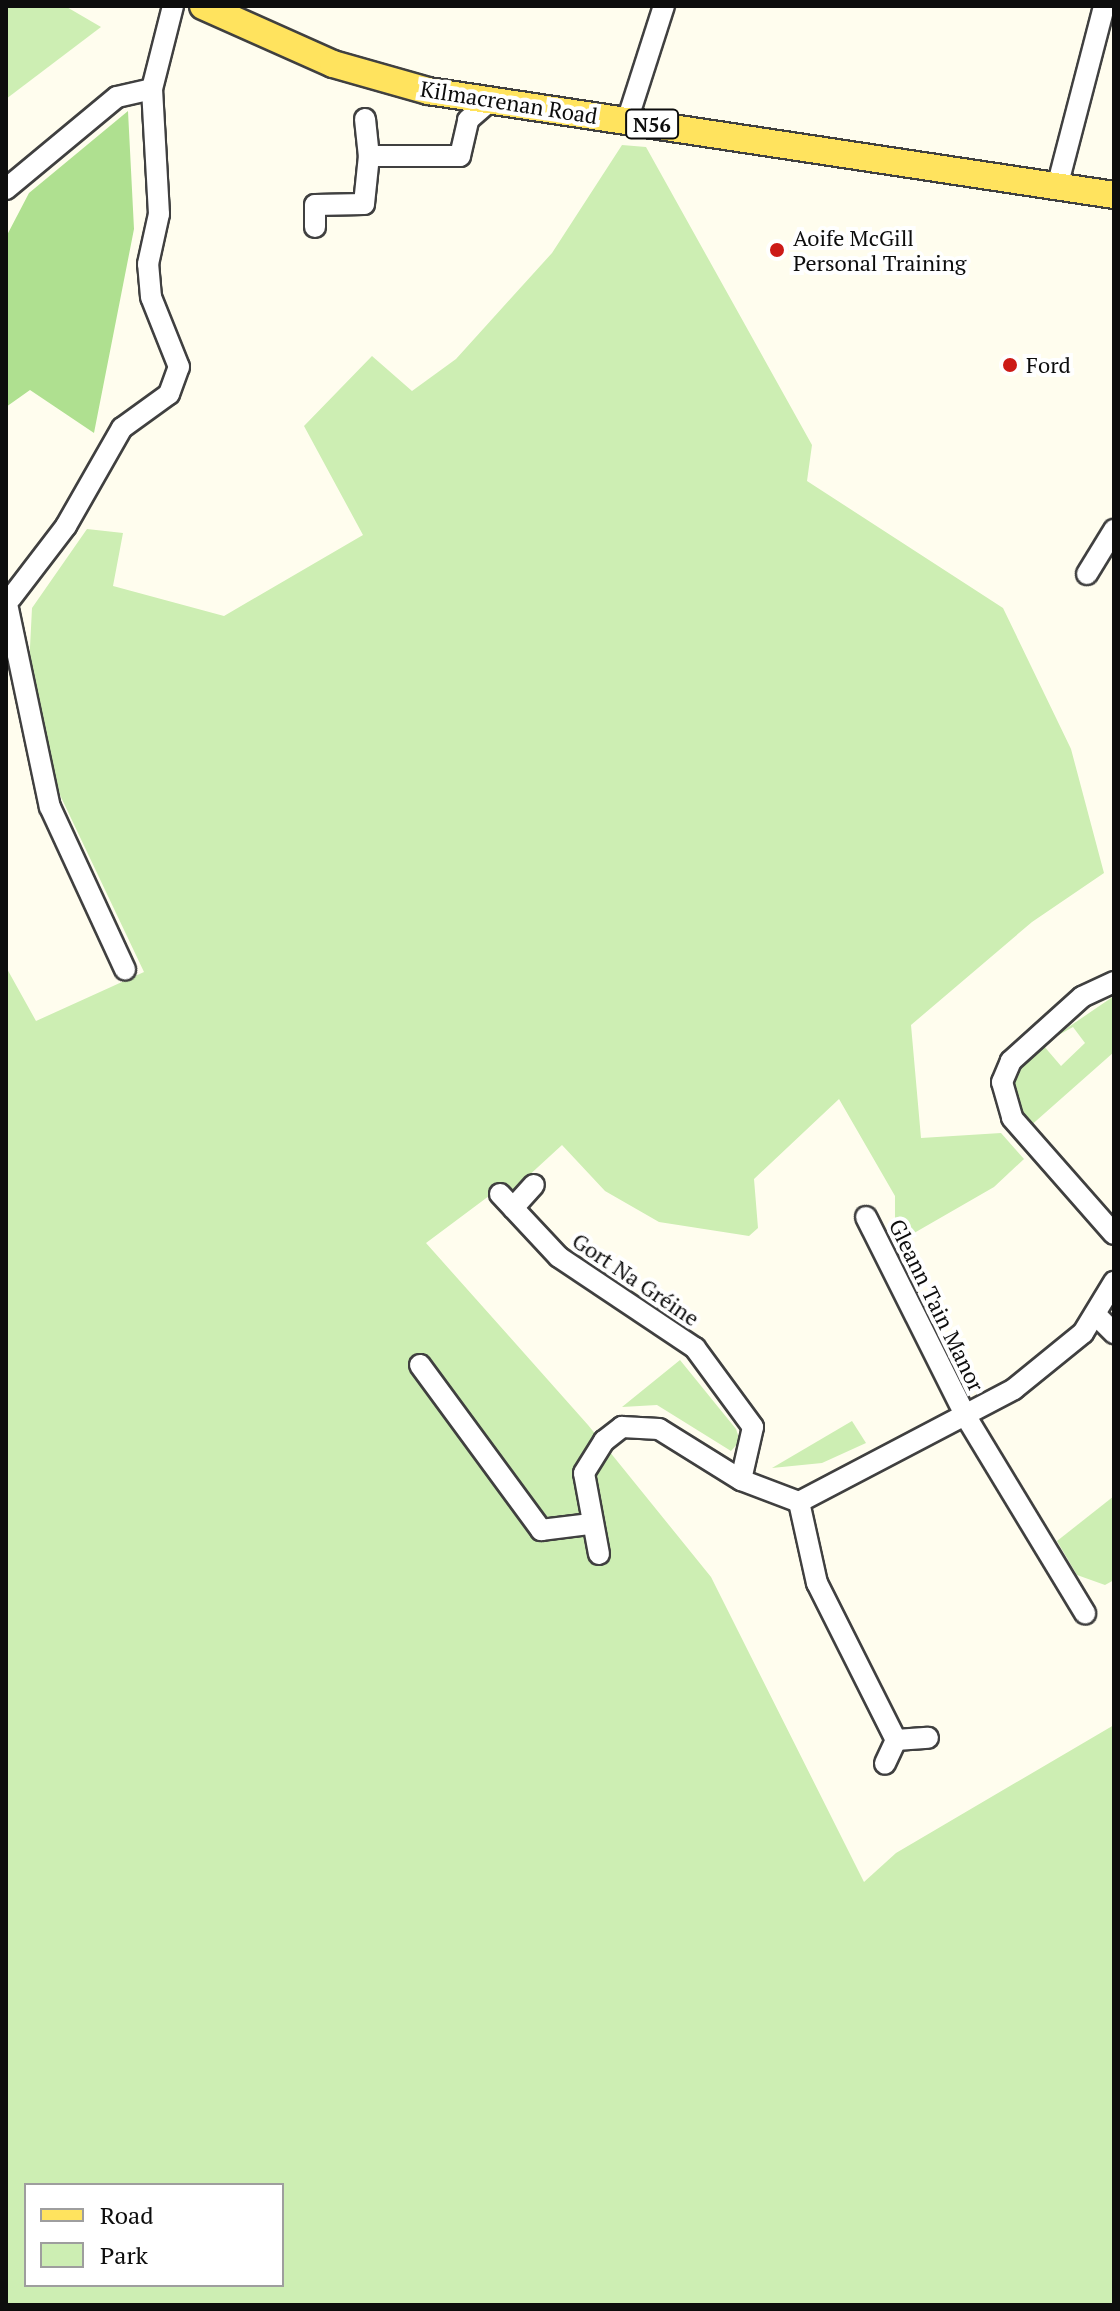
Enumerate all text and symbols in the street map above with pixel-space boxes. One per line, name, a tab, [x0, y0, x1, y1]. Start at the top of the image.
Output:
street label: Kilmacrenan Road	[419, 75, 599, 129]
road number: N56	[624, 108, 680, 140]
place label: Aoife McGill Personal Training	[793, 224, 966, 276]
marker: Aoife McGill Personal Training	[768, 241, 786, 259]
place label: Ford	[1026, 352, 1071, 378]
marker: Ford	[1001, 356, 1019, 374]
street label: Gleann Tain Manor	[884, 1215, 990, 1395]
street label: Gort Na Gréine	[568, 1227, 704, 1331]
legend	[24, 2183, 284, 2287]
text: Road	[100, 2199, 154, 2231]
text: Park	[100, 2239, 148, 2271]

